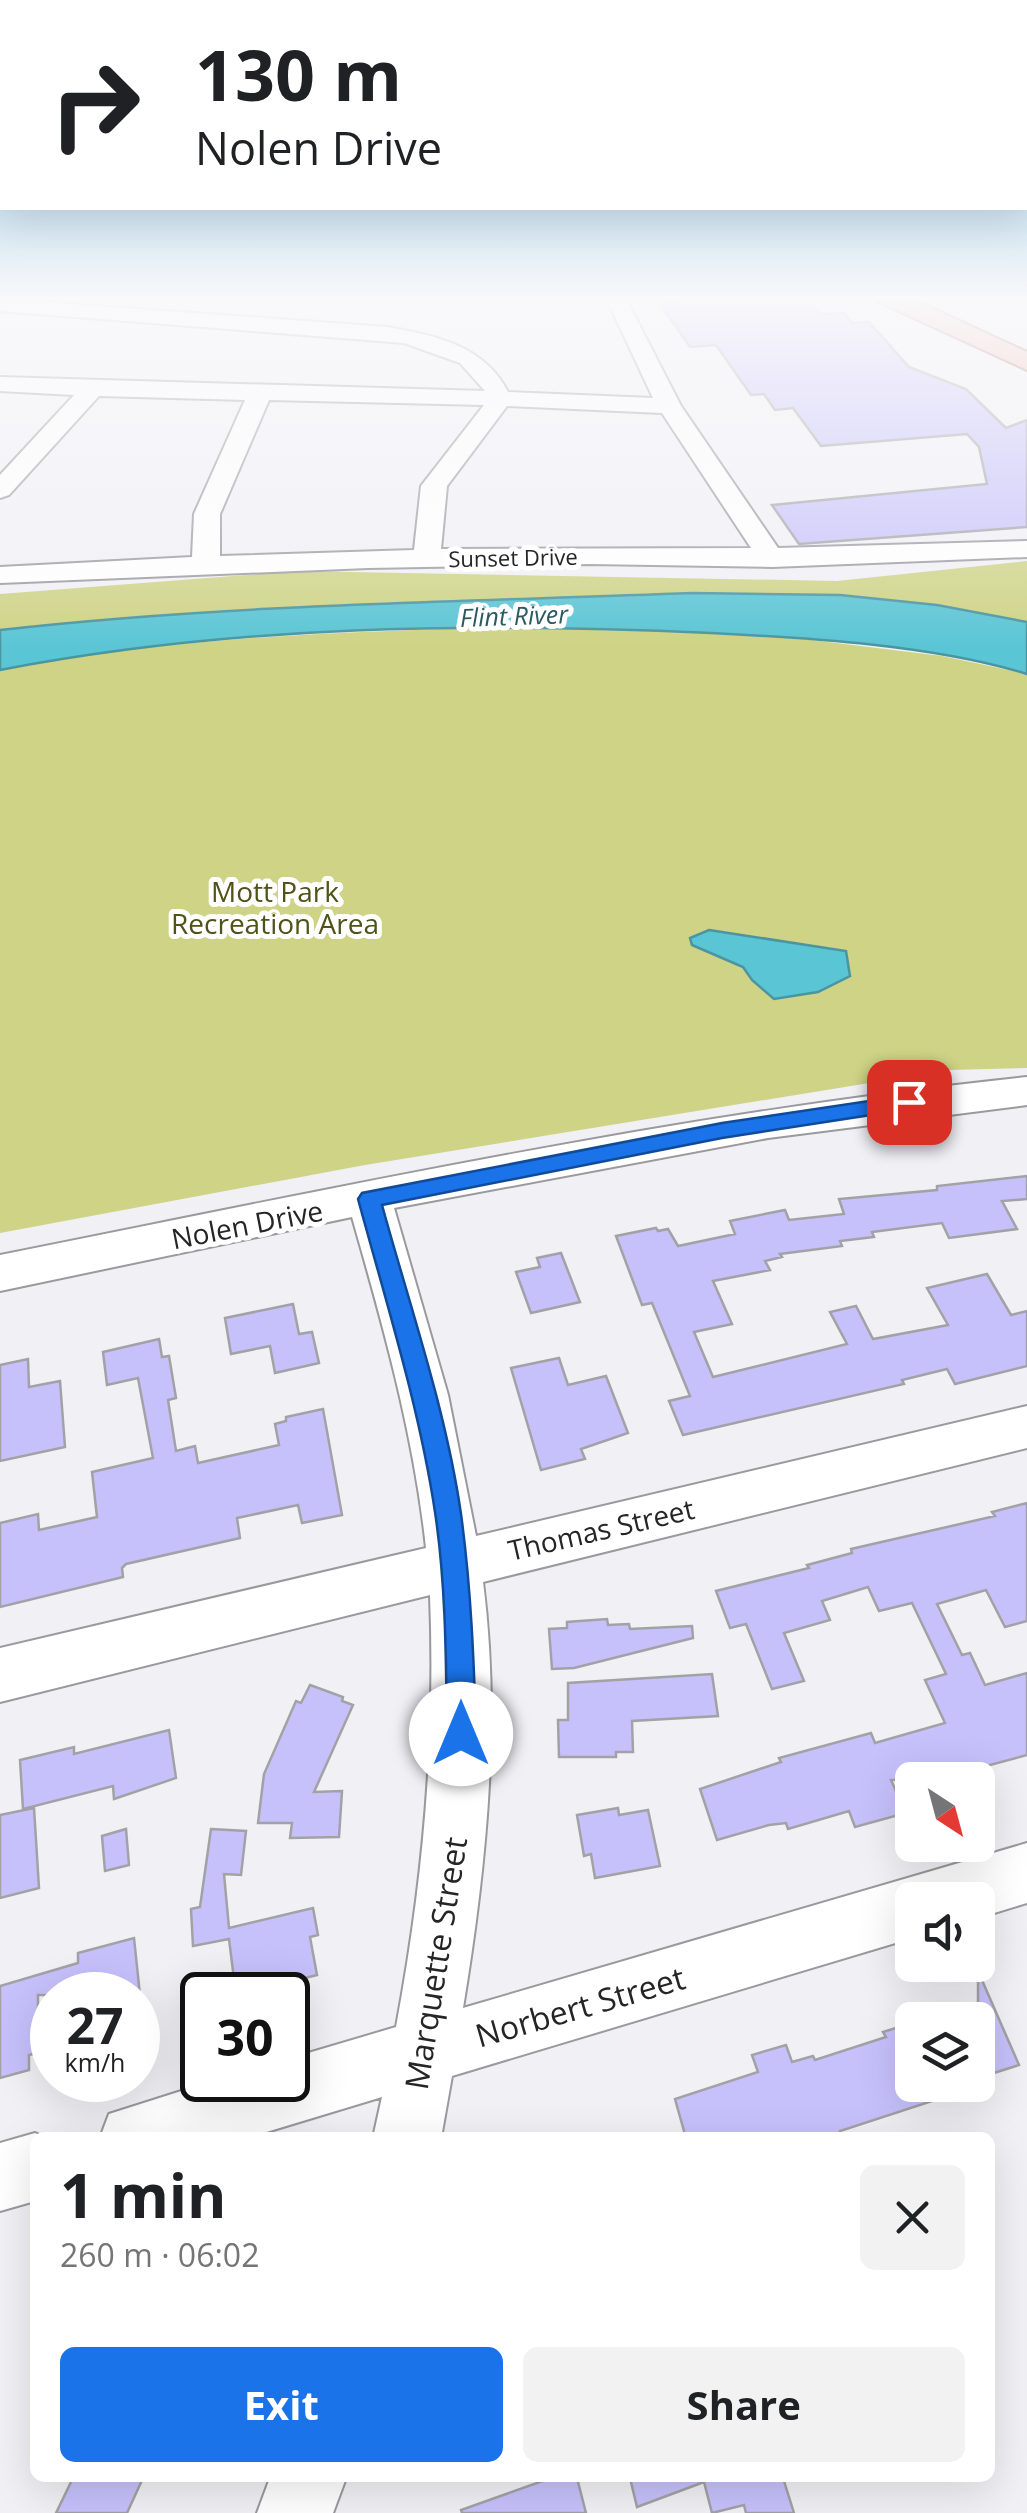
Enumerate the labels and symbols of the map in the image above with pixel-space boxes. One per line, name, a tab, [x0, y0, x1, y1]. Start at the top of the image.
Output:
street label: Sunset Drive	[448, 541, 578, 573]
water label: Flint River	[459, 596, 570, 634]
park label: Mott Park Recreation Area	[171, 872, 379, 942]
pin	[867, 1060, 952, 1145]
street label: Nolen Drive	[168, 1191, 326, 1257]
street label: Thomas Street	[504, 1489, 698, 1569]
position arrow	[409, 1682, 513, 1786]
north arrow	[895, 1762, 995, 1862]
street label: Marquette Street	[394, 1834, 476, 2092]
street label: Norbert Street	[470, 1956, 690, 2056]
speed limit sign: 30	[180, 1972, 310, 2102]

